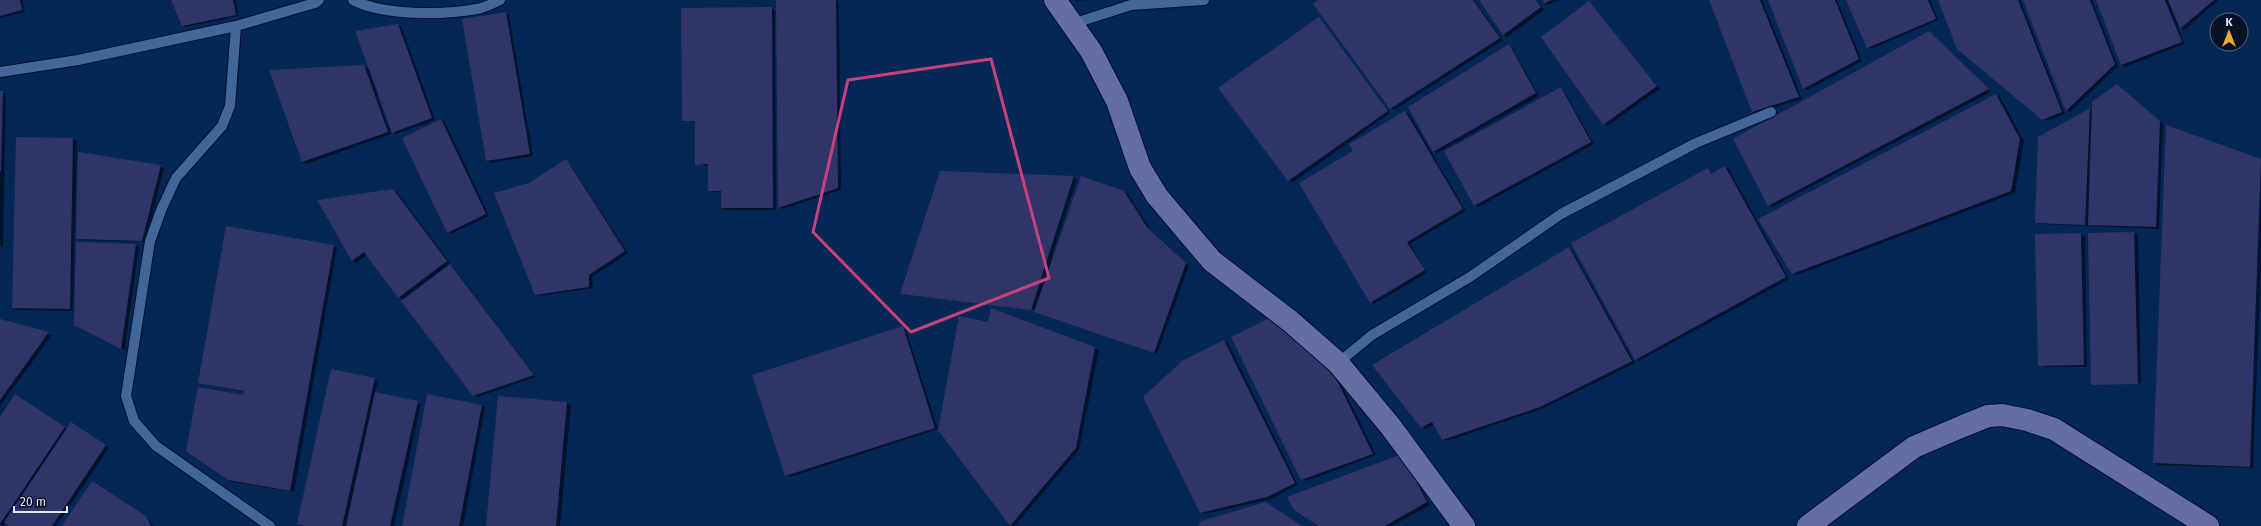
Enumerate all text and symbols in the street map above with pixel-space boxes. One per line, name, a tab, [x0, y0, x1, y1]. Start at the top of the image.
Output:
north arrow	[2209, 12, 2249, 52]
text: K	[2226, 16, 2234, 29]
scale bar	[14, 488, 67, 514]
text: 20 m	[20, 495, 46, 509]

